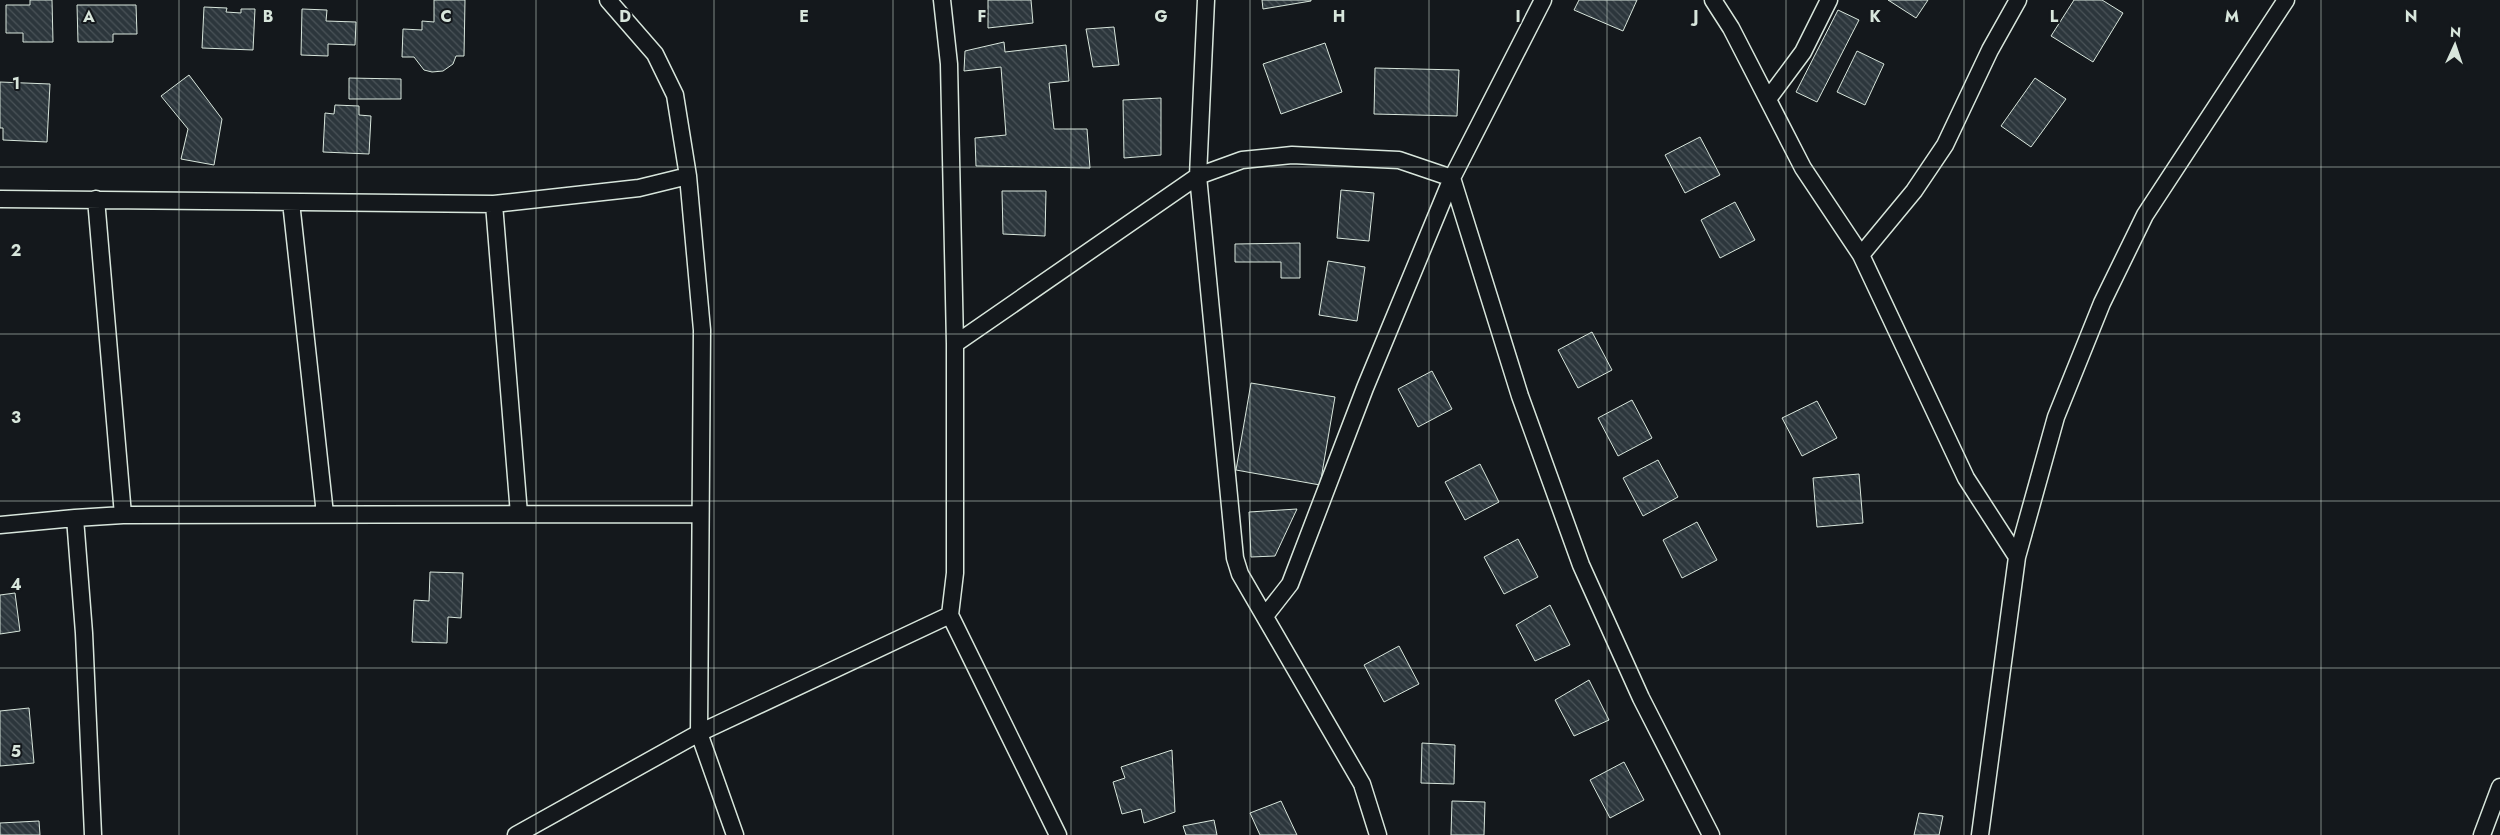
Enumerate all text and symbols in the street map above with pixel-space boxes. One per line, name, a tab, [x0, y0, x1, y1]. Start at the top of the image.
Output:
text: A	[82, 5, 95, 28]
text: B	[263, 5, 273, 28]
text: C	[440, 5, 452, 28]
text: D	[619, 5, 631, 28]
text: E	[799, 5, 809, 28]
text: F	[978, 5, 986, 28]
text: G	[1154, 5, 1168, 28]
text: H	[1333, 5, 1345, 28]
text: I	[1515, 5, 1521, 28]
text: J	[1690, 5, 1699, 28]
text: K	[1869, 5, 1881, 28]
text: L	[2050, 5, 2059, 28]
text: M	[2225, 5, 2239, 28]
text: N	[2405, 5, 2417, 28]
north arrow	[2430, 20, 2480, 70]
text: N	[2450, 22, 2462, 42]
text: 1	[12, 72, 20, 95]
text: 2	[11, 239, 21, 262]
text: 3	[11, 406, 21, 429]
text: 4	[10, 573, 22, 596]
text: 5	[11, 740, 21, 763]

